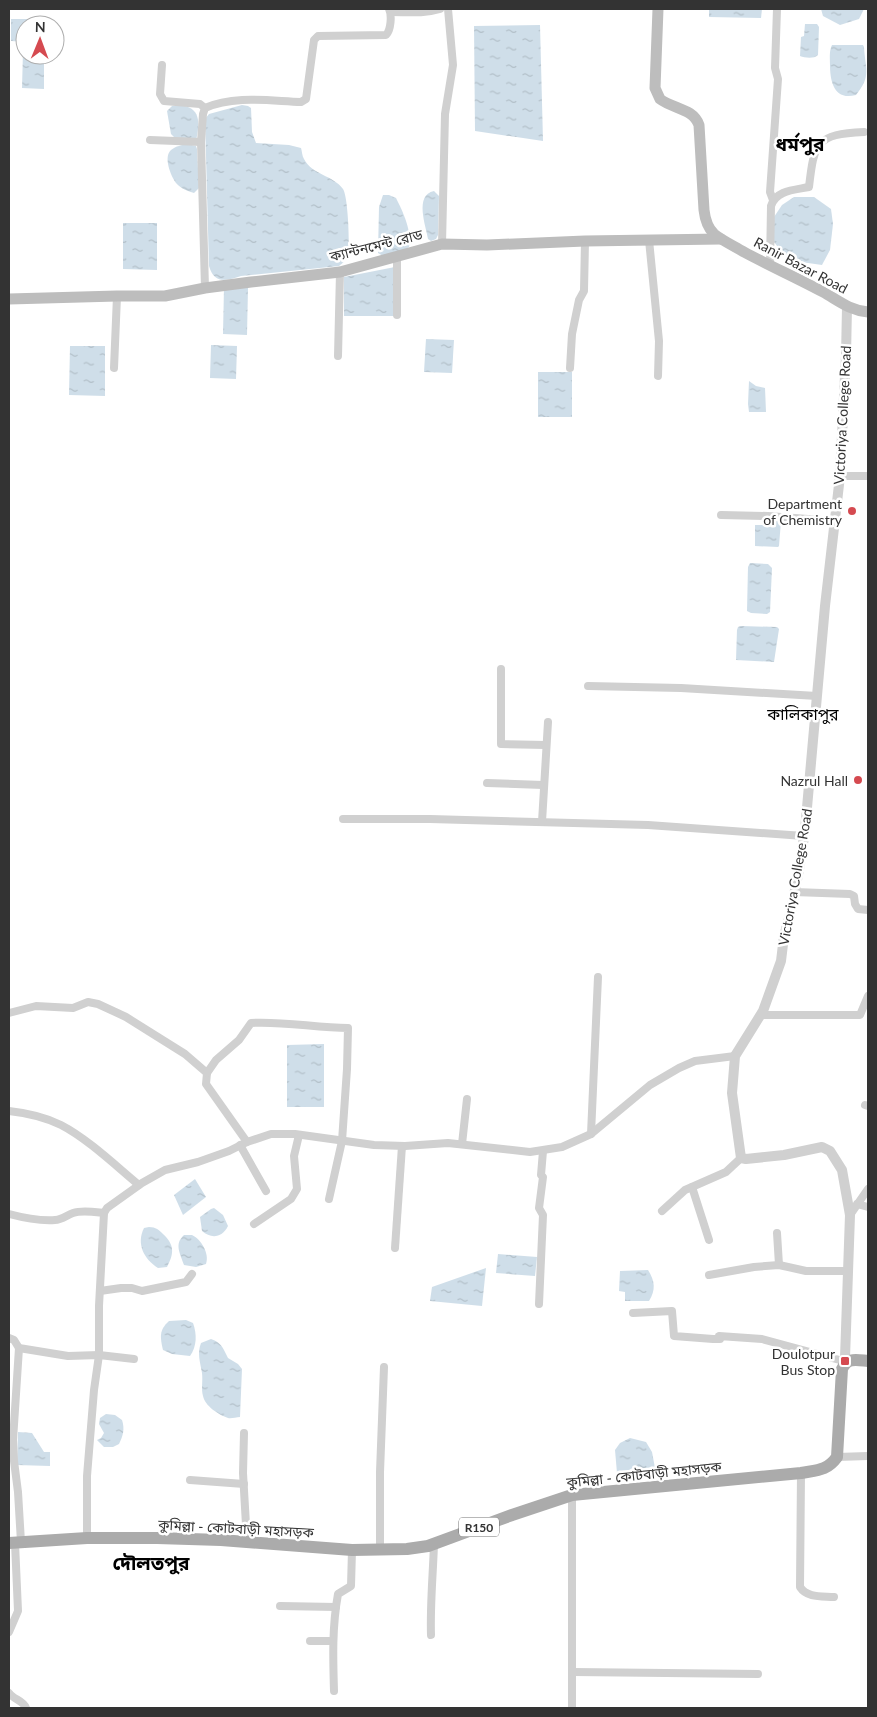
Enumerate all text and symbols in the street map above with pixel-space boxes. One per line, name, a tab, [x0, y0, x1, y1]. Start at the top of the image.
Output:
north arrow	[15, 15, 65, 65]
text: N	[35, 18, 46, 35]
district label: ধর্মপুর	[776, 132, 825, 156]
street label: ক্যান্টনমেন্ট রোড	[327, 225, 425, 265]
street label: Ranir Bazar Road	[751, 233, 851, 297]
street label: Victoriya College Road	[830, 345, 854, 485]
place label: Department of Chemistry	[763, 495, 843, 528]
marker: Department of Chemistry	[846, 505, 858, 517]
district label: কালিকাপুর	[766, 704, 839, 724]
place label: Nazrul Hall	[780, 772, 848, 789]
marker: Nazrul Hall	[852, 774, 864, 786]
street label: Victoriya College Road	[775, 807, 815, 947]
place label: Doulotpur Bus Stop	[772, 1345, 835, 1378]
marker: Doulotpur Bus Stop	[839, 1355, 851, 1367]
street label: কুমিল্লা - কোটবাড়ী মহাসড়ক	[565, 1457, 723, 1492]
street label: কুমিল্লা - কোটবাড়ী মহাসড়ক	[157, 1515, 315, 1542]
road number: R150	[459, 1518, 499, 1536]
district label: দৌলতপুর	[112, 1551, 190, 1575]

